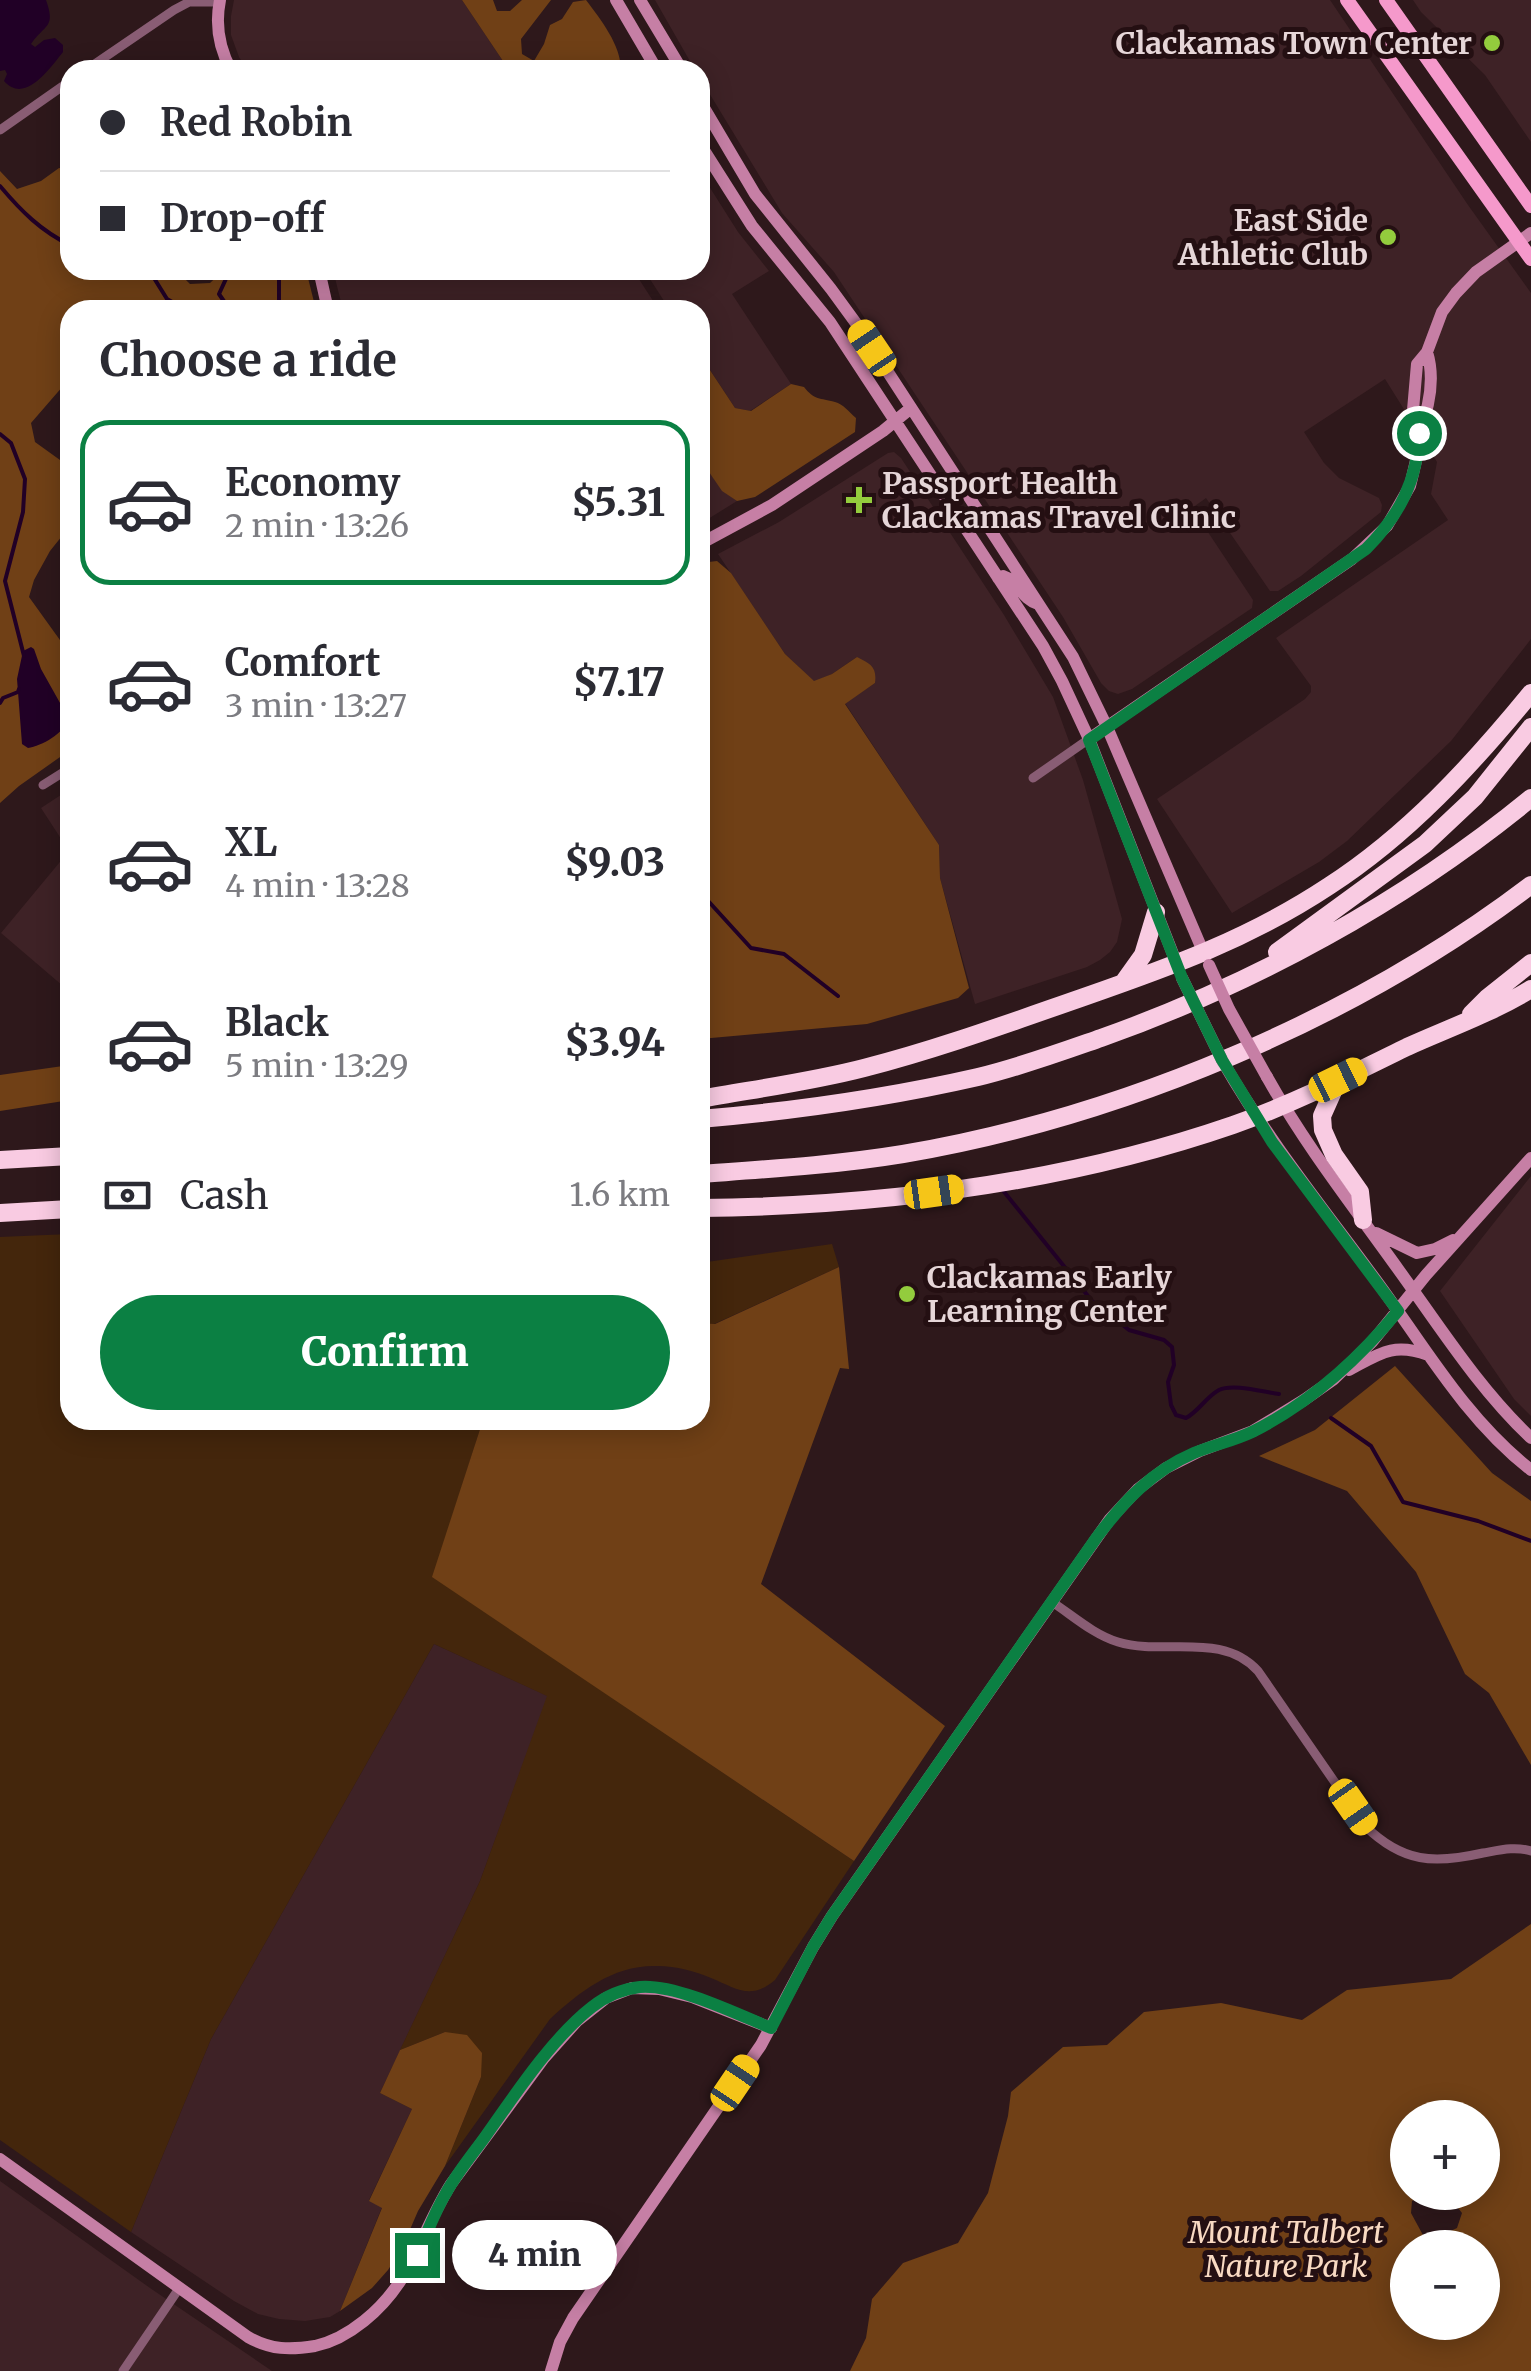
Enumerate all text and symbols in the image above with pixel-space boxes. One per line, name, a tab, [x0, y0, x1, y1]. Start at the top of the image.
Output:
place label: Clackamas Town Center	[1116, 24, 1472, 62]
marker: Clackamas Town Center	[1481, 32, 1503, 54]
text: Red Robin	[160, 99, 352, 146]
text: Drop-off	[160, 195, 325, 242]
place label: East Side Athletic Club	[1177, 201, 1368, 273]
marker: East Side Athletic Club	[1377, 226, 1399, 248]
car	[843, 315, 901, 381]
text: Choose a ride	[100, 332, 397, 388]
route start	[1397, 411, 1442, 456]
icon: car	[105, 458, 195, 548]
text: Economy	[225, 459, 400, 506]
place label: Passport Health Clackamas Travel Clinic	[882, 464, 1236, 536]
text: $5.31	[571, 479, 665, 526]
marker: Passport Health Clackamas Travel Clinic	[846, 487, 872, 513]
text: 2 min · 13:26	[225, 506, 409, 546]
icon: car	[105, 638, 195, 728]
text: Comfort	[225, 639, 381, 686]
text: $7.17	[573, 659, 665, 706]
text: 3 min · 13:27	[225, 686, 407, 726]
icon: car	[105, 818, 195, 908]
text: XL	[225, 819, 277, 866]
text: $9.03	[564, 839, 665, 886]
text: 4 min · 13:28	[225, 866, 410, 906]
icon: car	[105, 998, 195, 1088]
text: Black	[225, 999, 329, 1046]
text: $3.94	[564, 1019, 665, 1066]
text: 5 min · 13:29	[225, 1046, 409, 1086]
car	[1304, 1053, 1372, 1107]
icon: cash	[100, 1168, 155, 1223]
text: Cash	[180, 1172, 269, 1219]
car	[902, 1173, 966, 1211]
text: 1.6 km	[569, 1175, 670, 1215]
place label: Clackamas Early Learning Center	[927, 1258, 1172, 1330]
marker: Clackamas Early Learning Center	[896, 1283, 918, 1305]
button: Confirm	[100, 1295, 670, 1410]
car	[1324, 1774, 1382, 1840]
car	[706, 2050, 764, 2116]
map controls	[1390, 2100, 1500, 2340]
button: +	[1390, 2100, 1500, 2210]
park label: Mount Talbert Nature Park	[1186, 2213, 1384, 2285]
callout: 4 min	[452, 2220, 617, 2290]
button: −	[1390, 2230, 1500, 2340]
route end	[395, 2233, 440, 2278]
text: 4 min	[488, 2235, 581, 2275]

